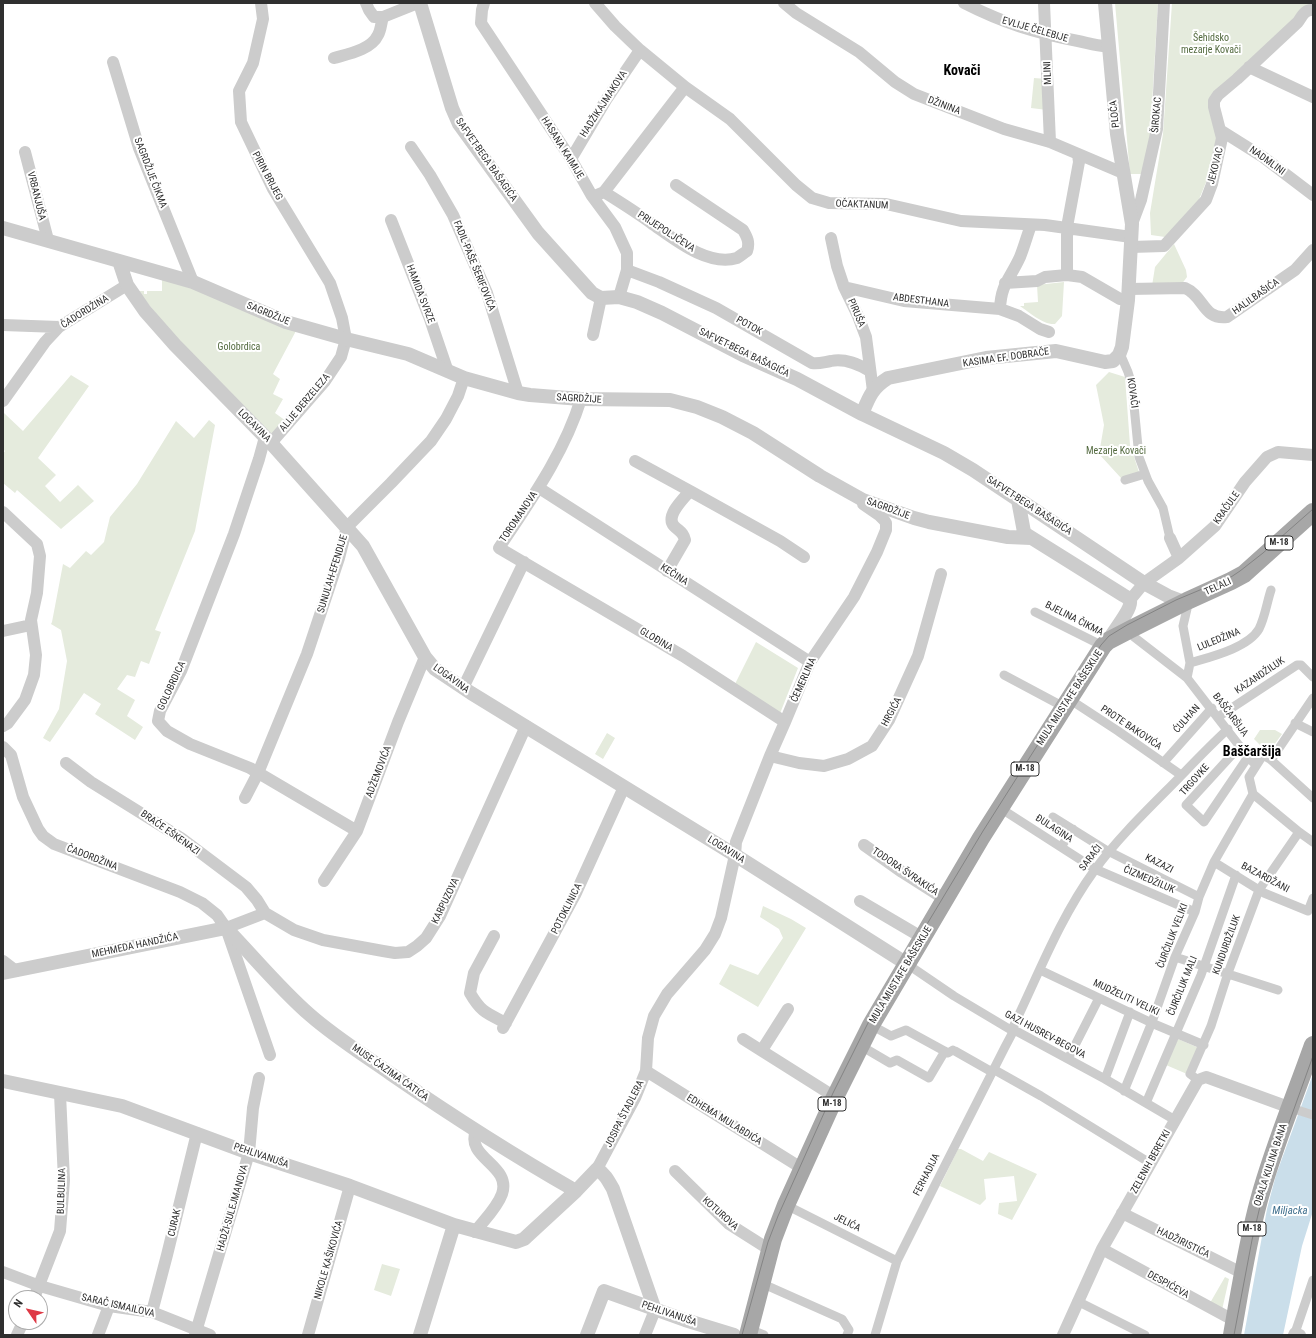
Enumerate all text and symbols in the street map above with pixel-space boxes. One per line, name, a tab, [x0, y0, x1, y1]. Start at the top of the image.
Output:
street label: EVLIJE ČELEBIJE	[1001, 15, 1069, 45]
park label: Šehidsko mezarje Kovači	[1181, 32, 1241, 56]
street label: MLINI	[1042, 61, 1054, 85]
district label: Kovači	[943, 63, 981, 79]
street label: HADŽIKAJMAKOVA	[578, 68, 630, 140]
street label: DŽININA	[926, 94, 962, 118]
street label: ŠIROKAC	[1149, 97, 1165, 133]
street label: PLOČA	[1108, 100, 1122, 128]
street label: HASANA KAIMIJE	[538, 115, 586, 181]
street label: SAFVET-BEGA BAŠAGIĆA	[453, 116, 519, 204]
street label: SAGRDŽIJE ČIKMA	[131, 136, 169, 210]
street label: NADMLINI	[1247, 144, 1287, 178]
street label: JEKOVAC	[1206, 146, 1226, 186]
street label: PIRIN BRIJEG	[249, 150, 285, 202]
street label: VRBANJUŠA	[24, 170, 48, 222]
street label: OČAKTANUM	[835, 198, 889, 212]
street label: PRIJEPOLJČEVA	[635, 209, 697, 255]
street label: FADIL-PAŠE ŠERIFOVIĆA	[450, 219, 498, 313]
street label: HAMIDA SVRZE	[403, 263, 437, 325]
street label: HALILBAŠIĆA	[1230, 276, 1282, 318]
street label: ABDESTHANA	[892, 292, 950, 310]
street label: ČADORDŽINA	[59, 293, 111, 331]
street label: PIRUŠA	[845, 297, 867, 329]
street label: SAGRDŽIJE	[245, 300, 291, 328]
street label: POTOK	[734, 314, 764, 338]
street label: SAFVET-BEGA BAŠAGIĆA	[697, 326, 791, 380]
park label: Golobrdica	[218, 341, 260, 353]
street label: KASIMA EF. DOBRAČE	[962, 346, 1050, 370]
street label: ALIJE ĐERZELEZA	[277, 371, 333, 435]
street label: KOVAČI	[1124, 377, 1140, 409]
street label: SAGRDŽIJE	[556, 392, 602, 406]
street label: LOGAVINA	[235, 407, 273, 445]
park label: Mezarje Kovači	[1086, 445, 1146, 457]
street label: SAFVET-BEGA BAŠAGIĆA	[984, 474, 1074, 538]
street label: TOROMANOVA	[498, 489, 540, 545]
street label: KRAČULE	[1211, 489, 1243, 527]
street label: SAGRDŽIJE	[865, 496, 911, 522]
street label: SUNULAH-EFENDIJE	[315, 534, 351, 614]
road number: M-18	[1265, 536, 1293, 550]
street label: KEČINA	[658, 562, 690, 588]
street label: TELALI	[1203, 576, 1233, 598]
street label: BJELINA ČIKMA	[1043, 599, 1105, 639]
street label: GLOĐINA	[637, 625, 675, 655]
street label: LULEDŽINA	[1196, 626, 1242, 654]
street label: MULA MUSTAFE BAŠESKIJE	[1035, 648, 1105, 748]
street label: KAZANDŽILUK	[1233, 655, 1287, 697]
street label: ČEMERLINA	[789, 656, 819, 704]
street label: GOLOBRDICA	[155, 660, 189, 712]
street label: LOGAVINA	[431, 662, 471, 696]
street label: BAŠČARŠIJA	[1210, 691, 1250, 739]
street label: HRGIĆA	[879, 695, 905, 729]
street label: ĆULHAN	[1171, 702, 1203, 736]
street label: PROTE BAKOVIĆA	[1098, 703, 1164, 753]
street label: ADŽEMOVIĆA	[364, 744, 394, 800]
district label: Baščaršija	[1223, 744, 1281, 760]
road number: M-18	[1011, 762, 1039, 776]
street label: TRGOVKE	[1178, 762, 1212, 798]
street label: BRAĆE EŠKENAZI	[138, 808, 202, 858]
street label: ĐULAGINA	[1033, 812, 1075, 846]
street label: LOGAVINA	[705, 834, 747, 866]
street label: SARAČI	[1077, 842, 1105, 874]
street label: ČADORDŽINA	[65, 843, 119, 873]
street label: TODORA ŠVRAKIĆA	[870, 845, 940, 899]
street label: KAZAZI	[1143, 852, 1175, 876]
street label: BAZARDŽANI	[1239, 860, 1291, 896]
street label: ČIZMEDŽILUK	[1121, 864, 1177, 896]
street label: KARPUZOVA	[430, 876, 462, 926]
street label: POTOKLINICA	[549, 882, 585, 936]
street label: ČURČILUK VELIKI	[1155, 902, 1191, 970]
street label: KUNDURDŽILUK	[1211, 913, 1243, 977]
street label: MULA MUSTAFE BAŠESKIJE	[867, 924, 935, 1026]
street label: MEHMEDA HANDŽIĆA	[91, 931, 179, 961]
street label: ČURČILUK MALI	[1166, 954, 1200, 1018]
street label: MUDŽELITI VELIKI	[1091, 977, 1161, 1019]
street label: GAZI HUSREV-BEGOVA	[1002, 1009, 1088, 1061]
street label: MUSE ĆAZIMA ĆATIĆA	[350, 1042, 430, 1104]
street label: JOSIPA ŠTADLERA	[603, 1078, 647, 1150]
street label: EDHEMA MULABDIĆA	[684, 1092, 764, 1148]
road number: M-18	[818, 1097, 846, 1111]
street label: OBALA KULINA BANA	[1252, 1122, 1290, 1208]
street label: ZELENIH BERETKI	[1129, 1128, 1173, 1196]
street label: PEHLIVANUŠA	[232, 1141, 290, 1171]
street label: FERHADIJA	[911, 1152, 943, 1198]
street label: HADŽI-SULEJMANOVA	[215, 1163, 251, 1253]
street label: BULBULINA	[55, 1168, 69, 1214]
street label: KOTUROVA	[700, 1195, 740, 1233]
water label: Miljacka	[1272, 1204, 1308, 1218]
street label: CURAK	[166, 1208, 184, 1238]
street label: JELIĆA	[832, 1211, 862, 1235]
street label: NIKOLE KAŠIKOVIĆA	[312, 1219, 346, 1301]
road number: M-18	[1238, 1222, 1266, 1236]
street label: HADŽIRISTIĆA	[1155, 1225, 1211, 1261]
street label: DESPIĆEVA	[1145, 1269, 1191, 1301]
north arrow	[8, 1290, 48, 1330]
street label: SARAČ ISMAILOVA	[80, 1292, 156, 1320]
text: N	[11, 1297, 26, 1310]
street label: PEHLIVANUŠA	[640, 1299, 698, 1329]

